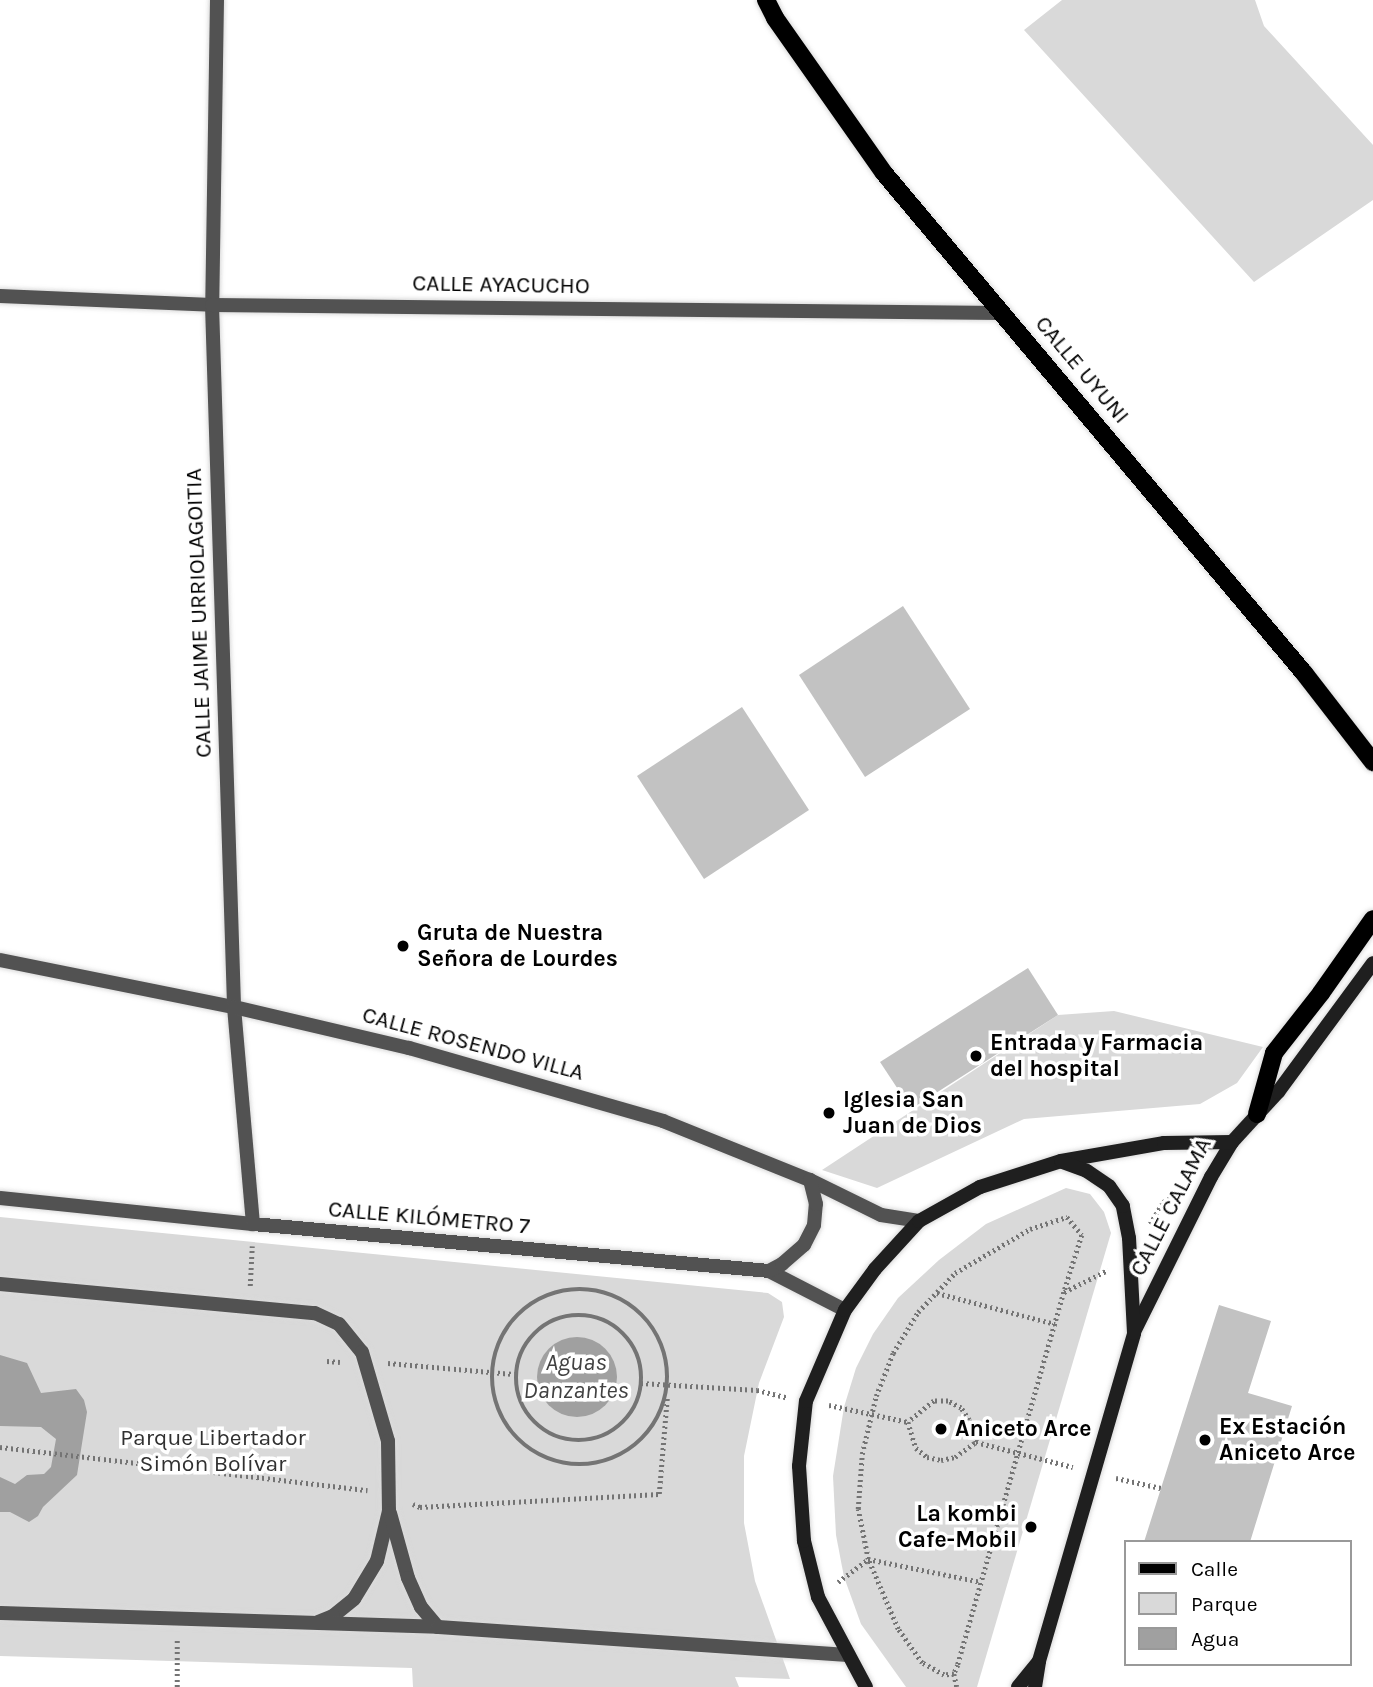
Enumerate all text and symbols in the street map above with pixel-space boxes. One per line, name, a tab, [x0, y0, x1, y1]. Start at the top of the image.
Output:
street label: CALLE AYACUCHO	[412, 270, 590, 300]
street label: CALLE UYUNI	[1029, 311, 1135, 429]
street label: CALLE JAIME URRIOLAGOITIA	[180, 468, 218, 758]
place label: Gruta de Nuestra Señora de Lourdes	[417, 919, 618, 973]
marker: Gruta de Nuestra Señora de Lourdes	[395, 938, 411, 954]
street label: CALLE ROSENDO VILLA	[359, 1001, 587, 1087]
place label: Entrada y Farmacia del hospital	[990, 1029, 1203, 1083]
marker: Entrada y Farmacia del hospital	[968, 1048, 984, 1064]
place label: Iglesia San Juan de Dios	[843, 1086, 982, 1140]
marker: Iglesia San Juan de Dios	[821, 1105, 837, 1121]
street label: CALLE CALAMA	[1124, 1133, 1218, 1281]
street label: CALLE KILÓMETRO 7	[327, 1195, 531, 1241]
water label: Aguas Danzantes	[523, 1349, 629, 1405]
place label: Ex Estación Aniceto Arce	[1219, 1413, 1355, 1467]
place label: Aniceto Arce	[955, 1415, 1091, 1443]
marker: Aniceto Arce	[933, 1421, 949, 1437]
park label: Parque Libertador Simón Bolívar	[120, 1424, 306, 1478]
marker: Ex Estación Aniceto Arce	[1197, 1432, 1213, 1448]
place label: La kombi Cafe-Mobil	[898, 1500, 1017, 1554]
marker: La kombi Cafe-Mobil	[1023, 1519, 1039, 1535]
legend	[1124, 1540, 1352, 1666]
text: Calle	[1191, 1557, 1238, 1581]
text: Parque	[1191, 1592, 1258, 1616]
text: Agua	[1191, 1627, 1239, 1651]

